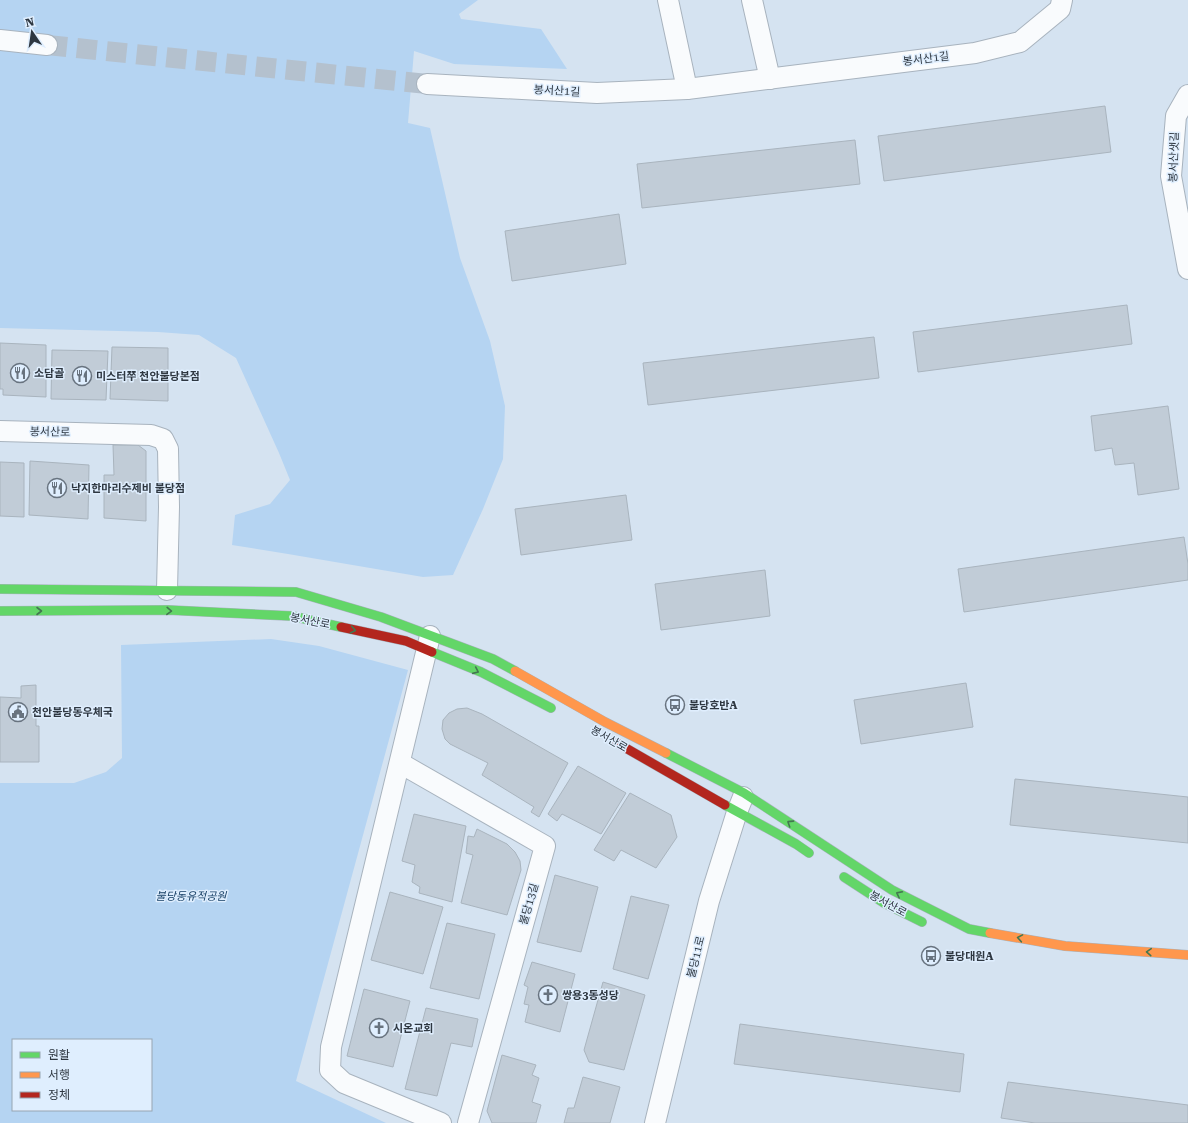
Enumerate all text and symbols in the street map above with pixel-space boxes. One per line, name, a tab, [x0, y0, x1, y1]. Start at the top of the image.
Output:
north arrow	[12, 12, 52, 52]
text: N	[24, 15, 36, 30]
street label: 봉서산1길	[902, 50, 950, 68]
street label: 봉서산1길	[533, 83, 581, 99]
street label: 봉서산샛길	[1167, 131, 1181, 183]
restaurant icon: 소담골	[9, 362, 31, 384]
restaurant icon: 미스터쭈 천안불당본점	[71, 365, 93, 387]
place label: 소담골	[34, 367, 64, 380]
place label: 미스터쭈 천안불당본점	[96, 370, 200, 383]
street label: 봉서산로	[30, 425, 70, 439]
restaurant icon: 낙지한마리수제비 불당점	[46, 477, 68, 499]
place label: 낙지한마리수제비 불당점	[71, 482, 185, 495]
one-way arrow	[166, 606, 172, 615]
one-way arrow	[36, 607, 42, 615]
street label: 봉서산로	[289, 611, 331, 631]
one-way arrow	[350, 625, 357, 633]
one-way arrow	[473, 666, 480, 674]
bus stop icon: 불당호반A	[664, 694, 686, 716]
place label: 불당호반A	[689, 699, 737, 712]
public building icon: 천안불당동우체국	[7, 701, 29, 723]
place label: 천안불당동우체국	[32, 706, 113, 719]
street label: 봉서산로	[588, 723, 630, 755]
one-way arrow	[787, 820, 794, 828]
street label: 불당13길	[517, 882, 541, 926]
street label: 봉서산로	[867, 889, 909, 919]
park label: 불당동유적공원	[156, 890, 227, 903]
one-way arrow	[896, 891, 904, 898]
street label: 불당11로	[685, 935, 707, 979]
one-way arrow	[1017, 935, 1023, 943]
bus stop icon: 불당대원A	[920, 945, 942, 967]
one-way arrow	[1146, 948, 1152, 957]
place label: 불당대원A	[945, 950, 993, 963]
church icon: 쌍용3동성당	[537, 984, 559, 1006]
place label: 쌍용3동성당	[562, 989, 619, 1002]
church icon: 시온교회	[368, 1017, 390, 1039]
place label: 시온교회	[393, 1022, 433, 1035]
legend	[12, 1039, 152, 1111]
text: 원활	[48, 1048, 70, 1062]
text: 서행	[48, 1068, 70, 1082]
text: 정체	[48, 1088, 70, 1102]

